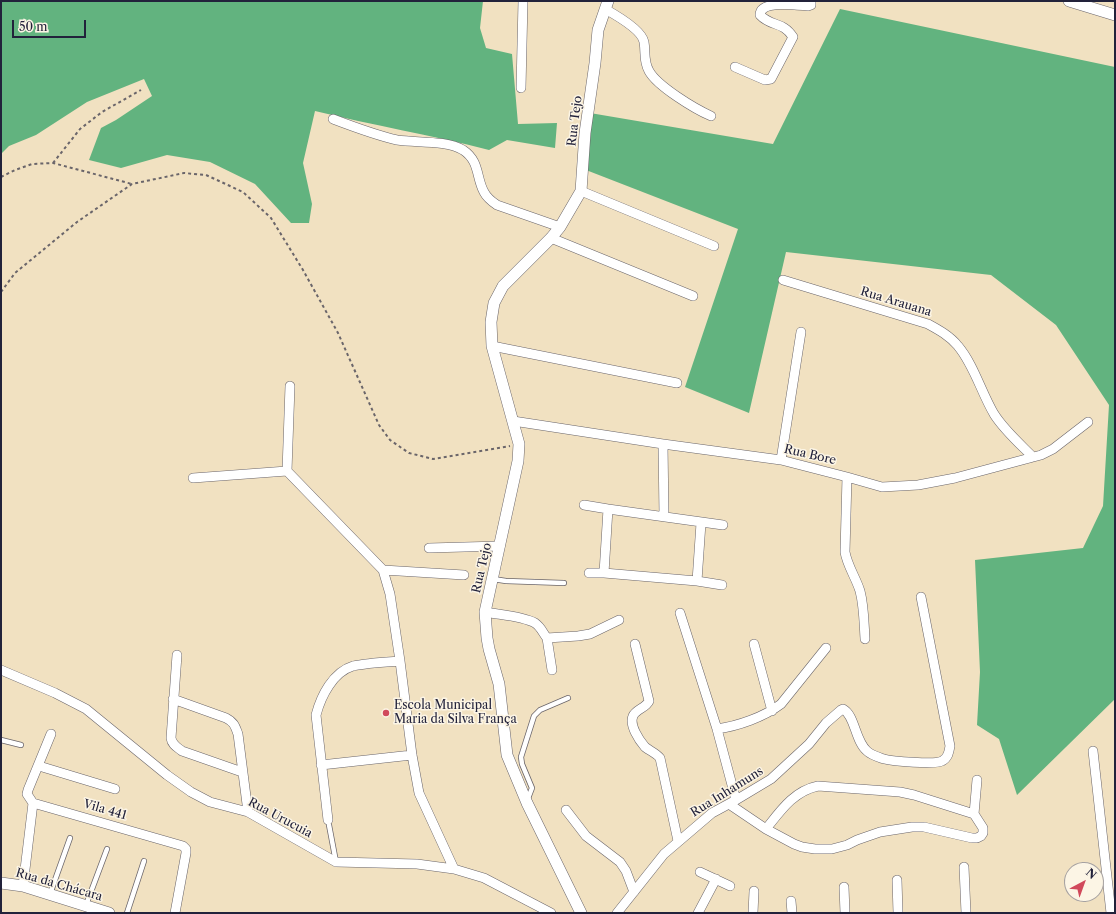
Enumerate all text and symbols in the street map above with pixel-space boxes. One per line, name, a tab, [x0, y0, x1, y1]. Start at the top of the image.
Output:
scale bar	[14, 12, 88, 38]
text: 50 m	[19, 19, 48, 34]
street label: Rua Tejo	[565, 95, 585, 147]
street label: Rua Arauana	[859, 284, 933, 320]
street label: Rua Bore	[783, 442, 837, 468]
street label: Rua Tejo	[469, 542, 495, 594]
place label: Escola Municipal Maria da Silva França	[394, 699, 517, 727]
marker: Escola Municipal Maria da Silva França	[381, 708, 391, 718]
street label: Rua Inhamuns	[688, 764, 766, 820]
street label: Rua Urucuia	[245, 795, 315, 841]
street label: Vila 441	[82, 797, 128, 823]
north arrow	[1064, 862, 1104, 902]
text: N	[1083, 865, 1099, 882]
street label: Rua da Chácara	[14, 866, 104, 904]

